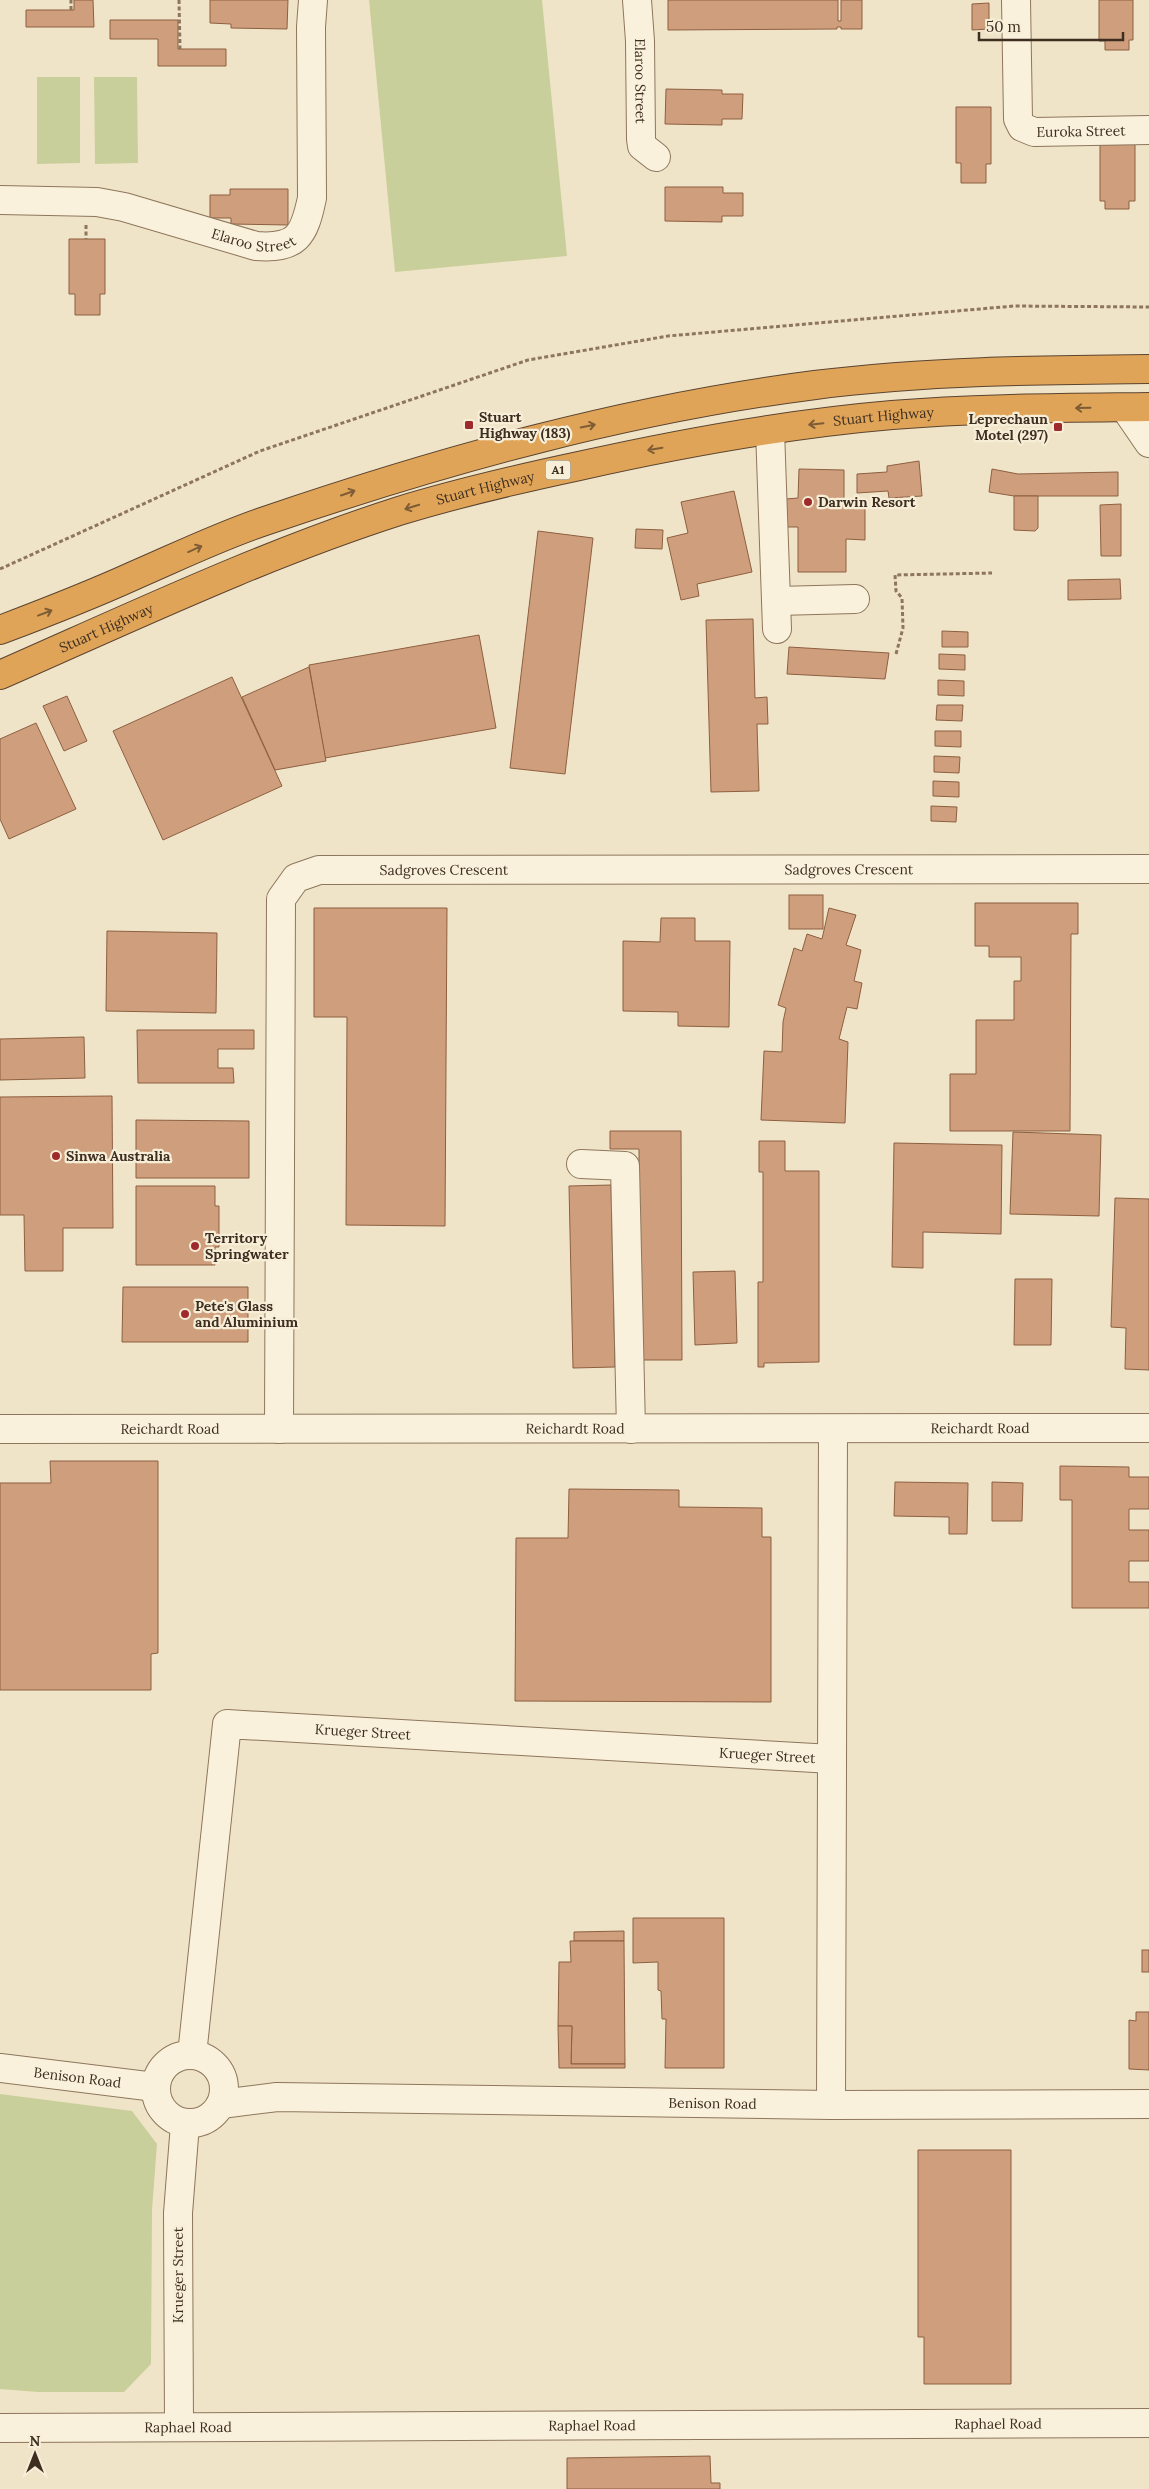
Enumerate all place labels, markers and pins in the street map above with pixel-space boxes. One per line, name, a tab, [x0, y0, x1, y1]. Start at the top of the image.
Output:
place label: Stuart Highway (183)	[479, 408, 570, 442]
place label: Leprechaun Motel (297)	[969, 410, 1048, 444]
marker: Stuart Highway (183)	[463, 419, 475, 431]
marker: Leprechaun Motel (297)	[1052, 421, 1064, 433]
place label: Darwin Resort	[818, 493, 916, 511]
marker: Darwin Resort	[802, 496, 814, 508]
place label: Sinwa Australia	[66, 1147, 171, 1165]
marker: Sinwa Australia	[50, 1150, 62, 1162]
place label: Territory Springwater	[205, 1229, 289, 1263]
marker: Territory Springwater	[189, 1240, 201, 1252]
place label: Pete's Glass and Aluminium	[195, 1297, 298, 1331]
marker: Pete's Glass and Aluminium	[179, 1308, 191, 1320]

